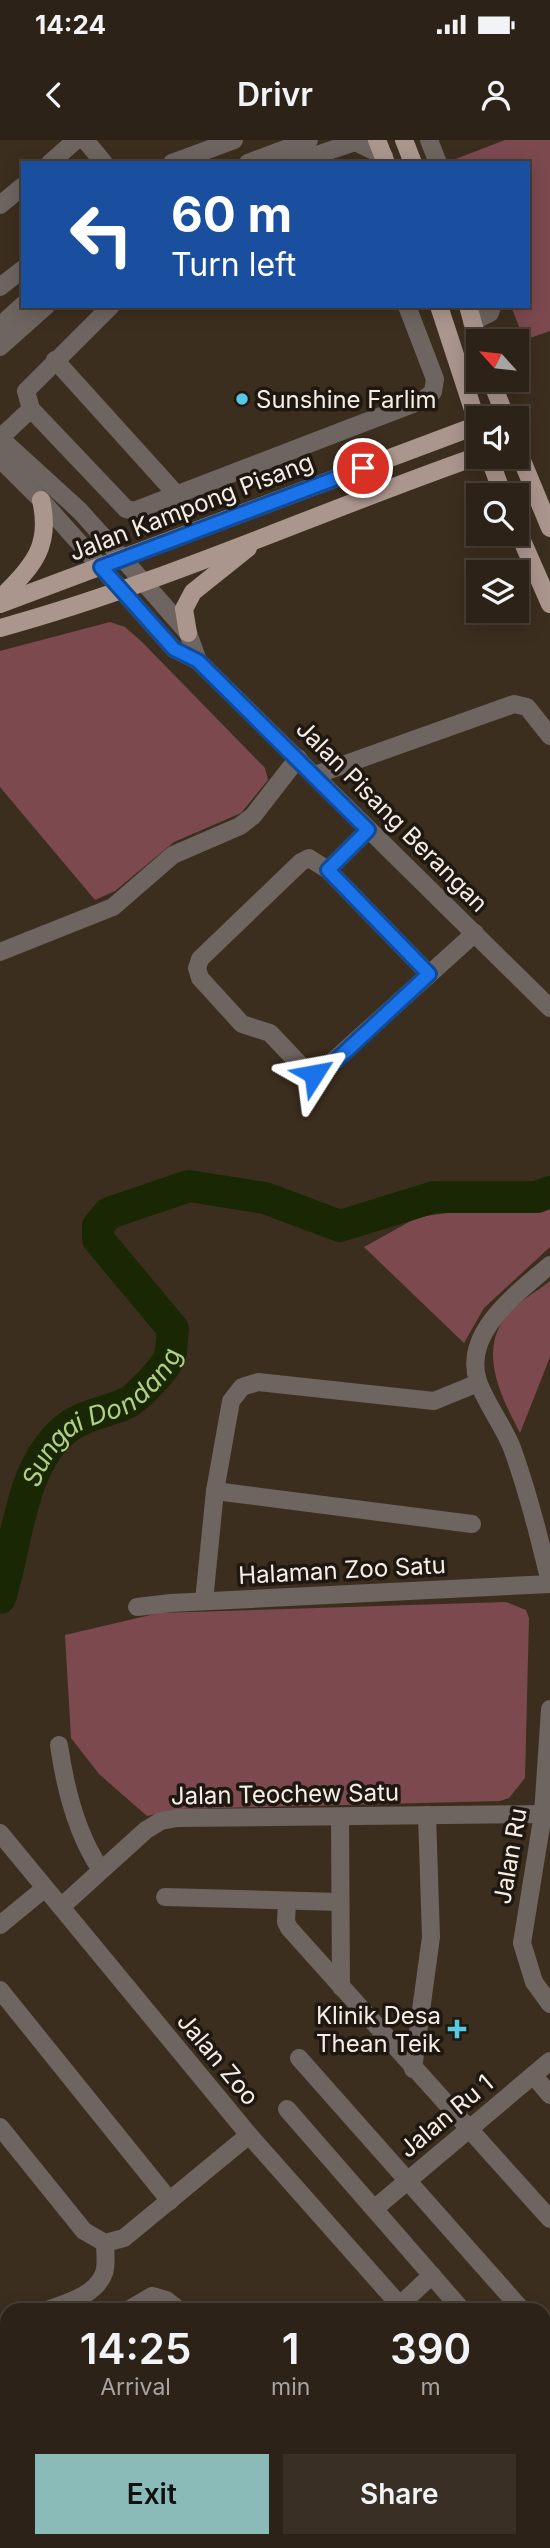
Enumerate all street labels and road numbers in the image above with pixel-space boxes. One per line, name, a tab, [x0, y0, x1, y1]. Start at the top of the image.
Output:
street label: Jalan Kampong Pisang	[65, 447, 317, 567]
street label: Jalan Pisang Berangan	[290, 714, 494, 918]
street label: Halaman Zoo Satu	[238, 1550, 446, 1590]
street label: Jalan Teochew Satu	[171, 1778, 399, 1810]
street label: Jalan Ru	[487, 1806, 533, 1906]
street label: Jalan Zoo	[171, 2007, 265, 2111]
street label: Jalan Ru 1	[393, 2068, 499, 2164]

